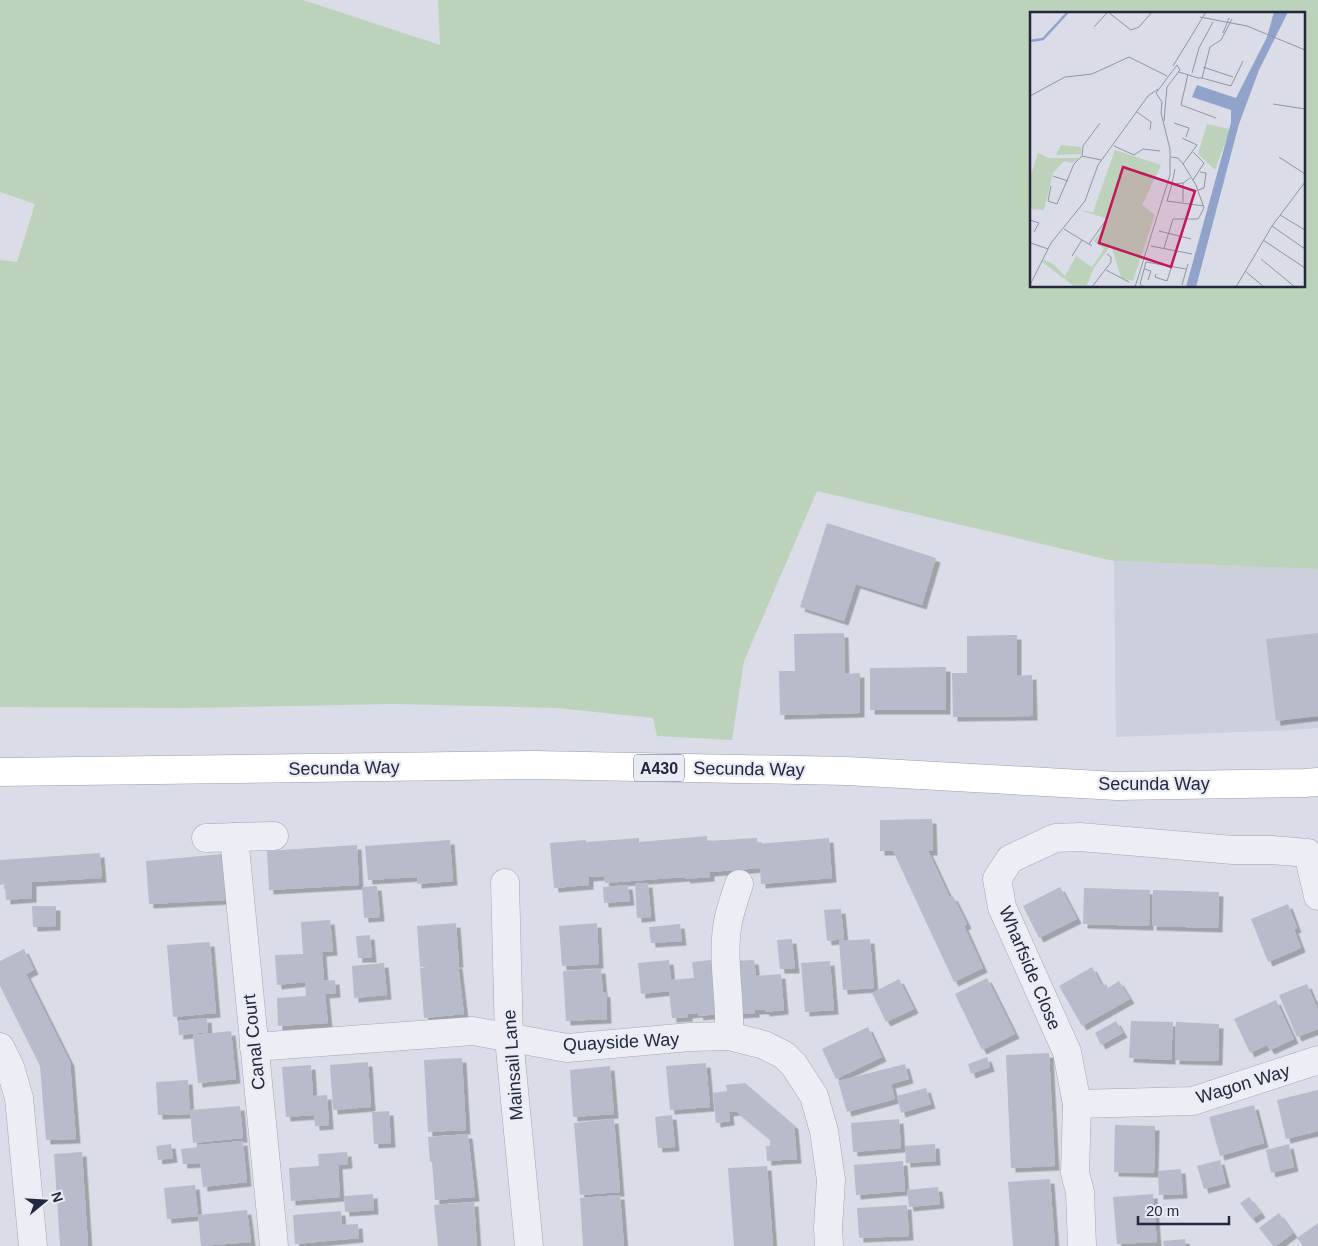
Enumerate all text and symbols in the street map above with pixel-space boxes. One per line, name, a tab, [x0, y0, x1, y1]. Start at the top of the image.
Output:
inset map	[1030, 12, 1306, 288]
road number: A430	[634, 754, 684, 781]
street label: Secunda Way	[288, 757, 400, 779]
street label: Secunda Way	[693, 758, 805, 780]
street label: Secunda Way	[1098, 774, 1210, 794]
street label: Wharfside Close	[995, 903, 1065, 1033]
street label: Canal Court	[239, 993, 269, 1091]
street label: Mainsail Lane	[499, 1009, 527, 1121]
street label: Quayside Way	[562, 1029, 680, 1055]
street label: Wagon Way	[1194, 1060, 1292, 1108]
north arrow	[20, 1176, 70, 1226]
text: N	[48, 1190, 67, 1204]
scale bar	[1138, 1194, 1229, 1226]
text: 20 m	[1146, 1202, 1179, 1219]

